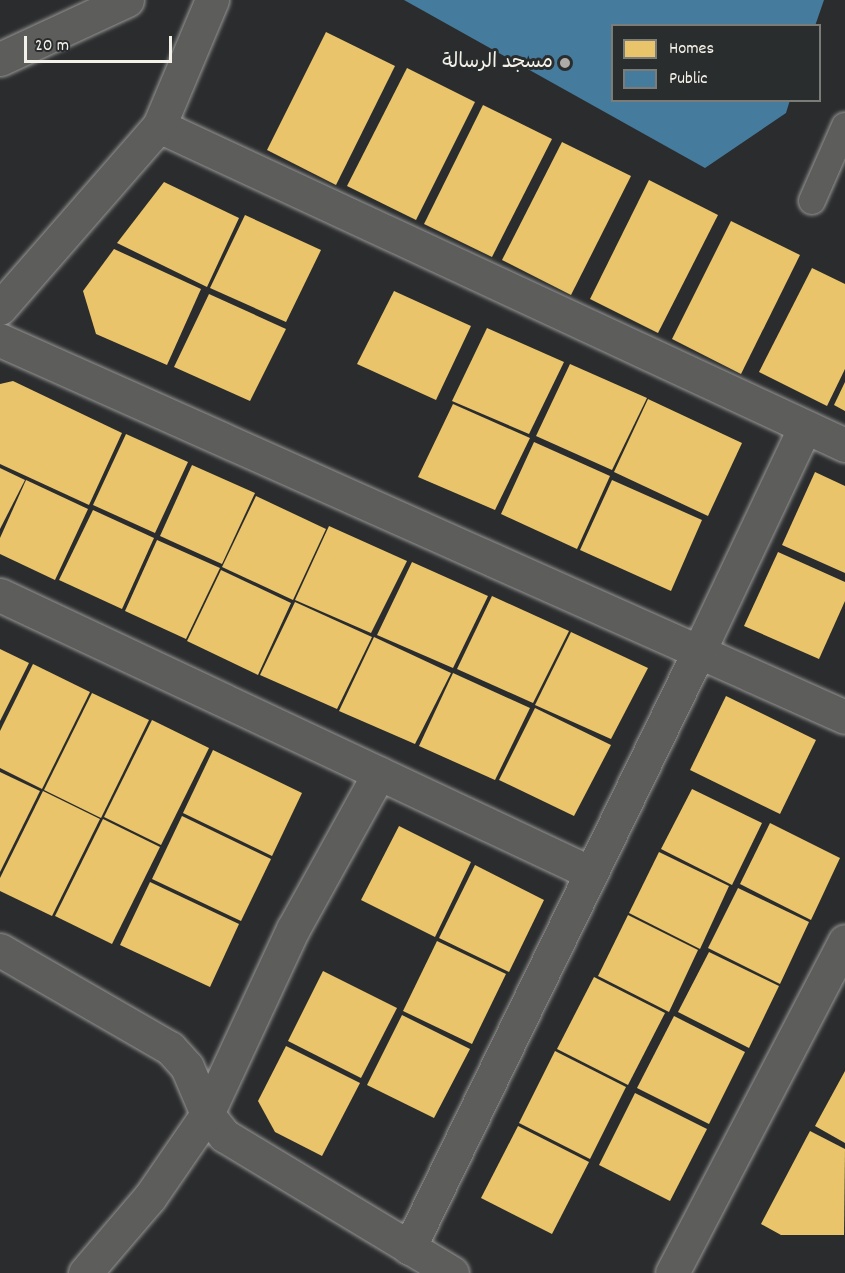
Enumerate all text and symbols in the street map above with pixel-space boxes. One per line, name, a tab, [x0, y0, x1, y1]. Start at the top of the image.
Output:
scale bar	[27, 24, 176, 62]
legend	[611, 24, 821, 102]
text: 20 m	[35, 34, 69, 59]
text: Homes	[669, 37, 714, 62]
place label: مسجد الرسالة	[442, 51, 553, 75]
marker: مسجد الرسالة	[558, 56, 572, 70]
text: Public	[669, 67, 708, 92]

